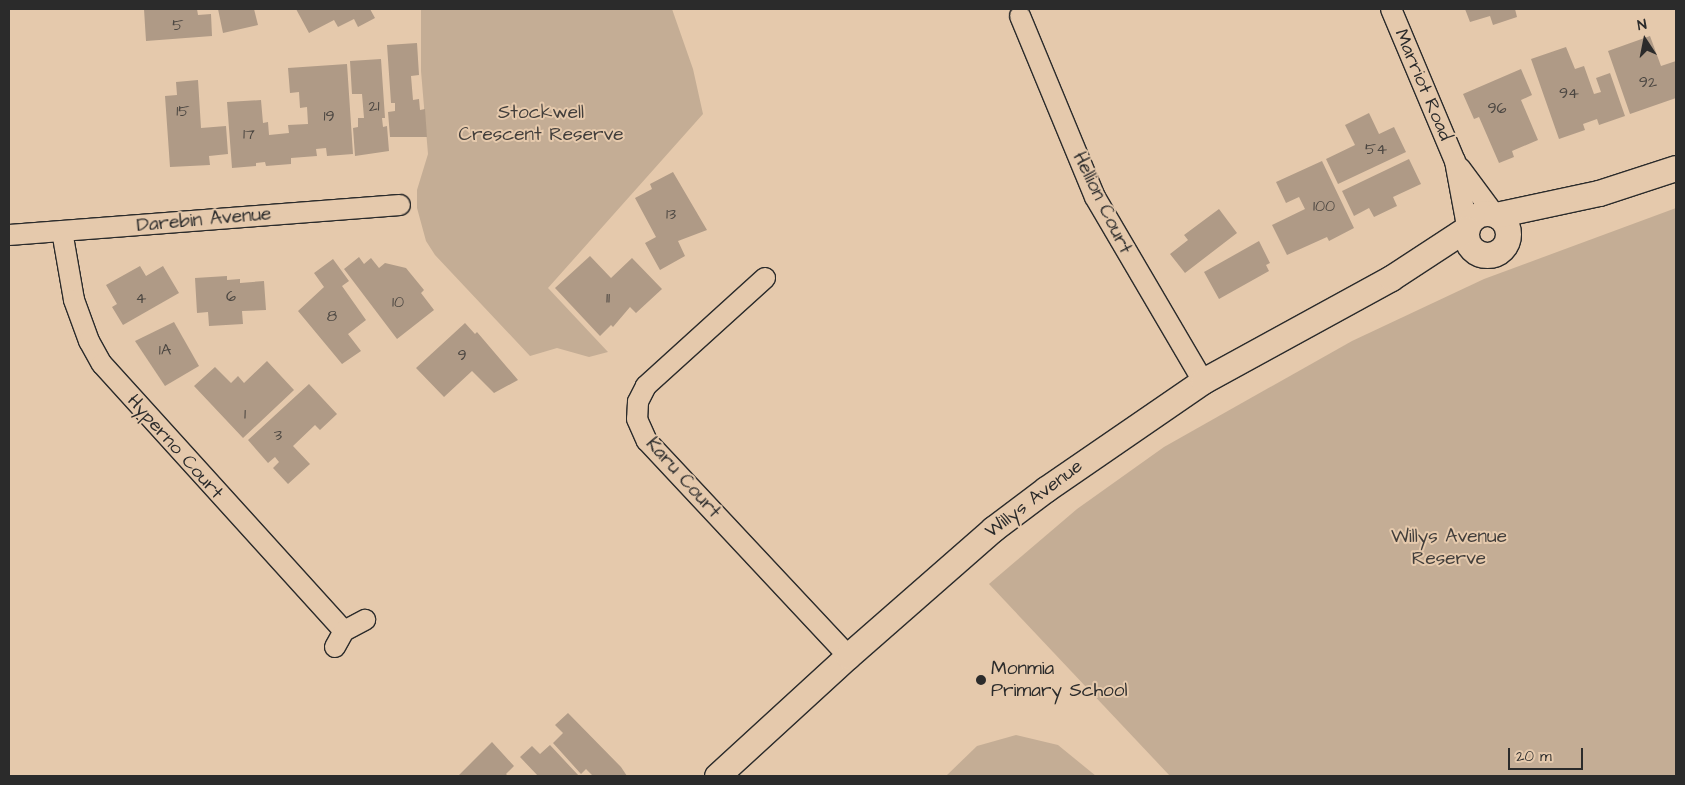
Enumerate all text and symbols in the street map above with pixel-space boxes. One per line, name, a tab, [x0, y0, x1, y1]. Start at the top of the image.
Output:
house number: 5	[172, 15, 184, 35]
north arrow	[1620, 15, 1670, 65]
text: N	[1636, 15, 1648, 36]
street label: Marriot Road	[1389, 26, 1457, 144]
house number: 92	[1639, 72, 1657, 92]
house number: 94	[1559, 83, 1579, 103]
house number: 21	[368, 96, 380, 116]
house number: 96	[1487, 98, 1507, 118]
house number: 15	[176, 101, 190, 121]
park label: Stockwell Crescent Reserve	[458, 102, 624, 146]
house number: 19	[323, 106, 335, 126]
house number: 17	[243, 124, 255, 144]
house number: 54	[1365, 139, 1387, 159]
street label: Hellion Court	[1068, 148, 1136, 258]
house number: 100	[1313, 196, 1335, 216]
street label: Darebin Avenue	[136, 203, 272, 237]
house number: 13	[666, 204, 676, 224]
house number: 6	[226, 286, 236, 306]
house number: 4	[136, 288, 146, 308]
house number: 11	[606, 288, 610, 308]
house number: 10	[392, 292, 404, 312]
house number: 8	[327, 306, 337, 326]
house number: 1A	[159, 340, 171, 360]
house number: 9	[457, 345, 467, 365]
street label: Hyperno Court	[122, 390, 228, 504]
house number: 1	[244, 404, 246, 424]
house number: 3	[274, 425, 282, 445]
street label: Karu Court	[641, 433, 725, 523]
street label: Willys Avenue	[981, 455, 1087, 543]
park label: Willys Avenue Reserve	[1391, 526, 1507, 570]
place label: Monmia Primary School	[991, 658, 1127, 702]
marker: Monmia Primary School	[975, 674, 987, 686]
scale bar	[1510, 738, 1585, 770]
text: 20 m	[1516, 746, 1552, 767]

